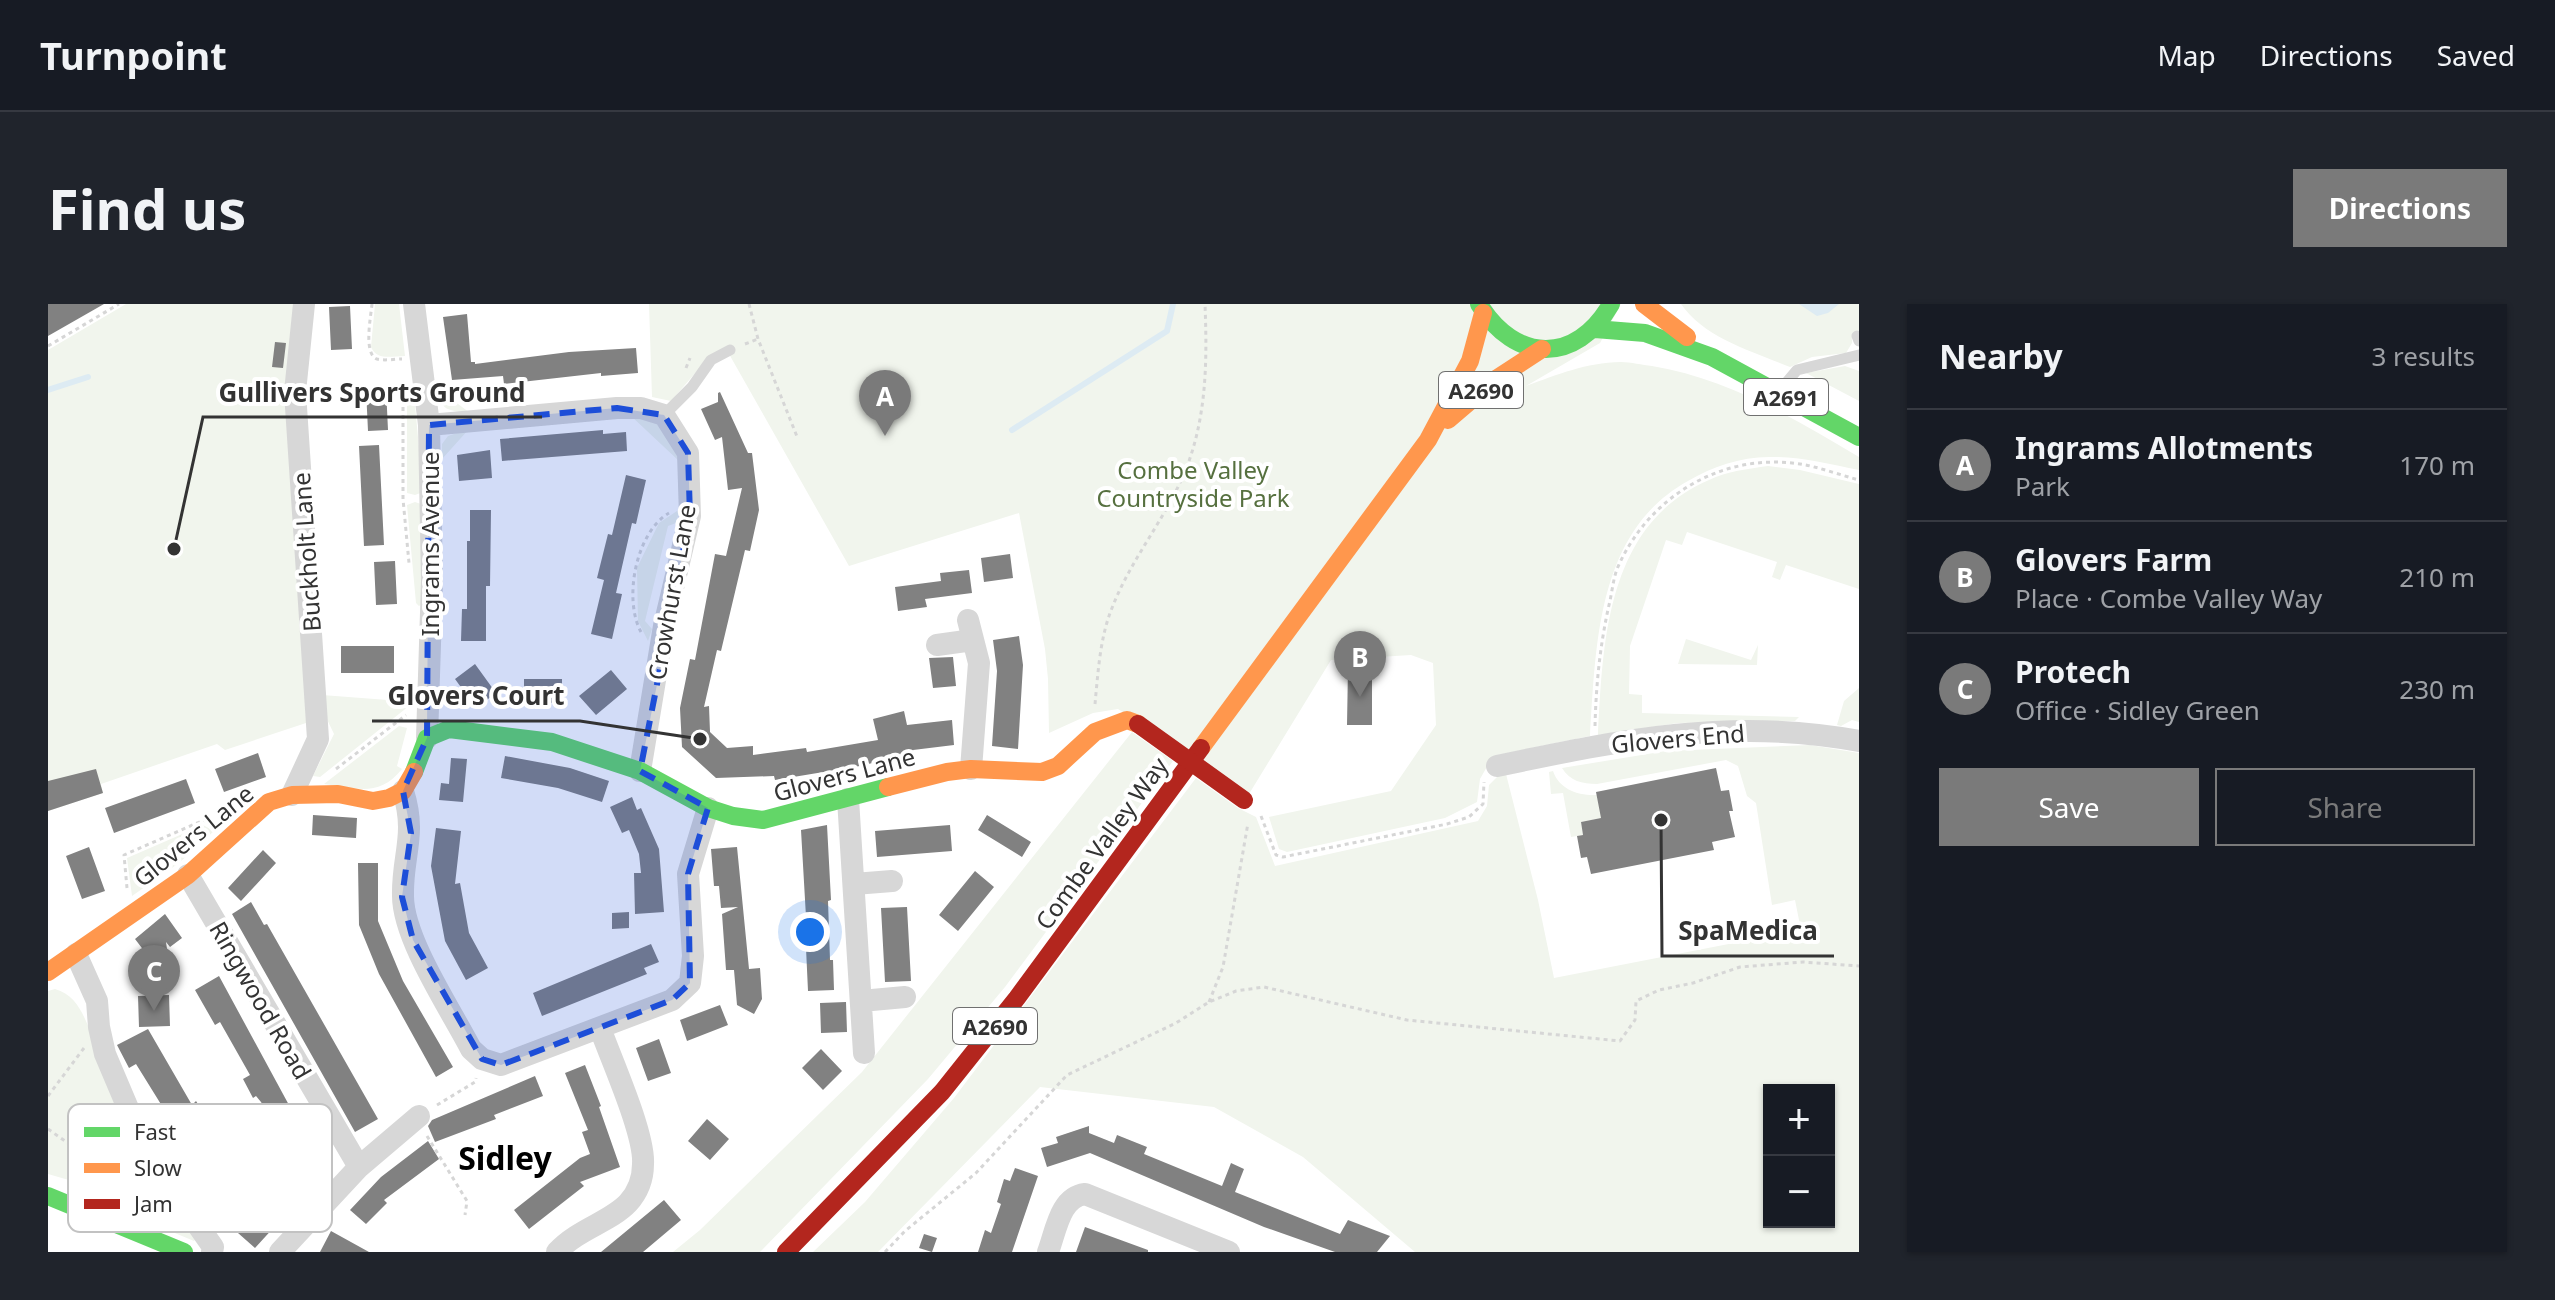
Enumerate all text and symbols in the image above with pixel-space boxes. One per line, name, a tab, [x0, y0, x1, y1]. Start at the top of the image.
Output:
text: Turnpoint	[40, 29, 227, 81]
text: Map	[2157, 36, 2216, 74]
text: Directions	[2260, 36, 2393, 74]
text: Saved	[2437, 36, 2515, 74]
button: Directions	[2293, 169, 2507, 247]
text: Find us	[48, 170, 246, 246]
text: Nearby	[1939, 333, 2063, 379]
text: 3 results	[2371, 338, 2475, 374]
callout: Gullivers Sports Ground	[203, 367, 542, 417]
pin: A	[859, 370, 911, 436]
road number: A2690	[1439, 372, 1523, 408]
text: Gullivers Sports Ground	[219, 374, 525, 410]
road number: A2691	[1744, 379, 1828, 415]
text: Ingrams Allotments	[2015, 427, 2313, 468]
text: A	[1956, 447, 1974, 483]
text: 170 m	[2399, 447, 2475, 483]
street label: Ingrams Avenue	[413, 451, 446, 637]
park label: Combe Valley Countryside Park	[1096, 453, 1290, 514]
text: Park	[2015, 468, 2070, 504]
street label: Buckholt Lane	[284, 471, 328, 633]
street label: Crowhurst Lane	[639, 502, 703, 682]
text: Glovers Farm	[2015, 539, 2212, 580]
text: B	[1956, 559, 1974, 595]
text: 210 m	[2399, 559, 2475, 595]
text: Place · Combe Valley Way	[2015, 580, 2322, 616]
pin: B	[1334, 631, 1386, 697]
text: Protech	[2015, 651, 2131, 692]
callout: Glovers Court	[372, 671, 580, 721]
text: C	[1957, 671, 1973, 707]
text: 230 m	[2399, 671, 2475, 707]
text: Glovers Court	[388, 677, 564, 713]
text: Office · Sidley Green	[2015, 692, 2260, 728]
street label: Glovers End	[1610, 716, 1746, 760]
street label: Glovers Lane	[769, 739, 919, 809]
street label: Combe Valley Way	[1027, 750, 1175, 936]
button: Save	[1939, 768, 2199, 846]
button: Share	[2215, 768, 2475, 846]
street label: Glovers Lane	[126, 776, 260, 894]
callout: SpaMedica	[1662, 906, 1834, 956]
your location	[790, 912, 830, 952]
text: SpaMedica	[1678, 912, 1818, 948]
street label: Ringwood Road	[202, 915, 320, 1085]
pin: C	[128, 945, 180, 1011]
road number: A2690	[953, 1008, 1037, 1044]
map controls	[1763, 1084, 1835, 1228]
button: +	[1763, 1084, 1835, 1156]
legend	[68, 1104, 332, 1232]
text: Fast	[134, 1116, 176, 1146]
district label: Sidley	[458, 1136, 553, 1179]
text: Slow	[134, 1152, 183, 1182]
button: −	[1763, 1156, 1835, 1228]
text: Jam	[132, 1188, 173, 1218]

